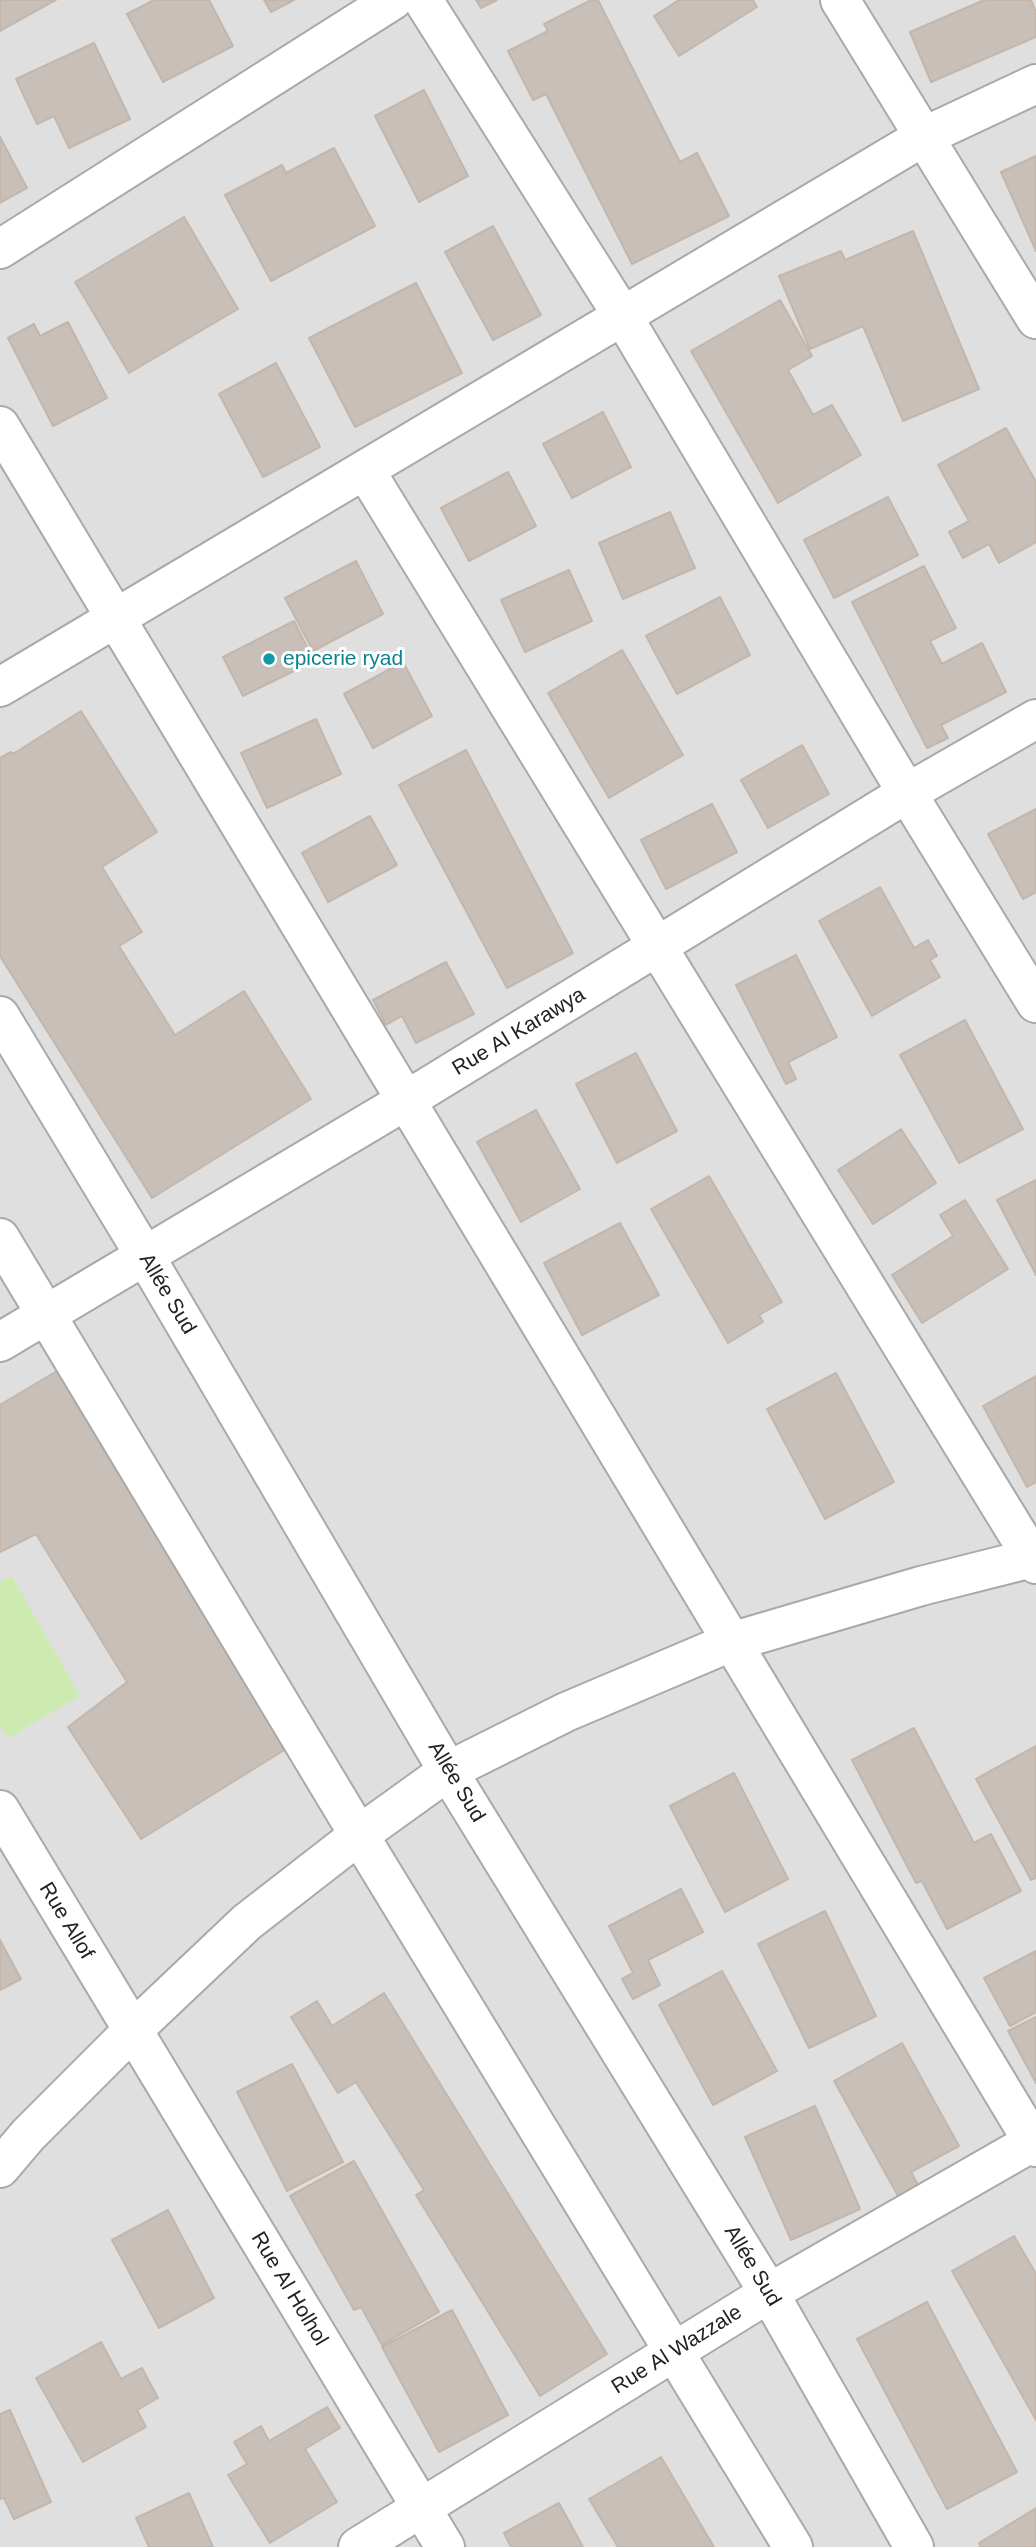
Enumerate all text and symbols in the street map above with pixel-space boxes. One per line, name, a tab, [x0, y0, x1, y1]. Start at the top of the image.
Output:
place label: epicerie ryad	[283, 646, 403, 672]
marker: epicerie ryad	[261, 651, 277, 667]
street label: Rue Al Karawya	[448, 982, 590, 1082]
street label: Allée Sud	[133, 1249, 201, 1339]
street label: Allée Sud	[422, 1737, 490, 1827]
street label: Rue Allof	[33, 1878, 99, 1964]
street label: Allée Sud	[718, 2221, 786, 2311]
street label: Rue Al Holhol	[245, 2227, 333, 2351]
street label: Rue Al Wazzale	[607, 2300, 747, 2400]

